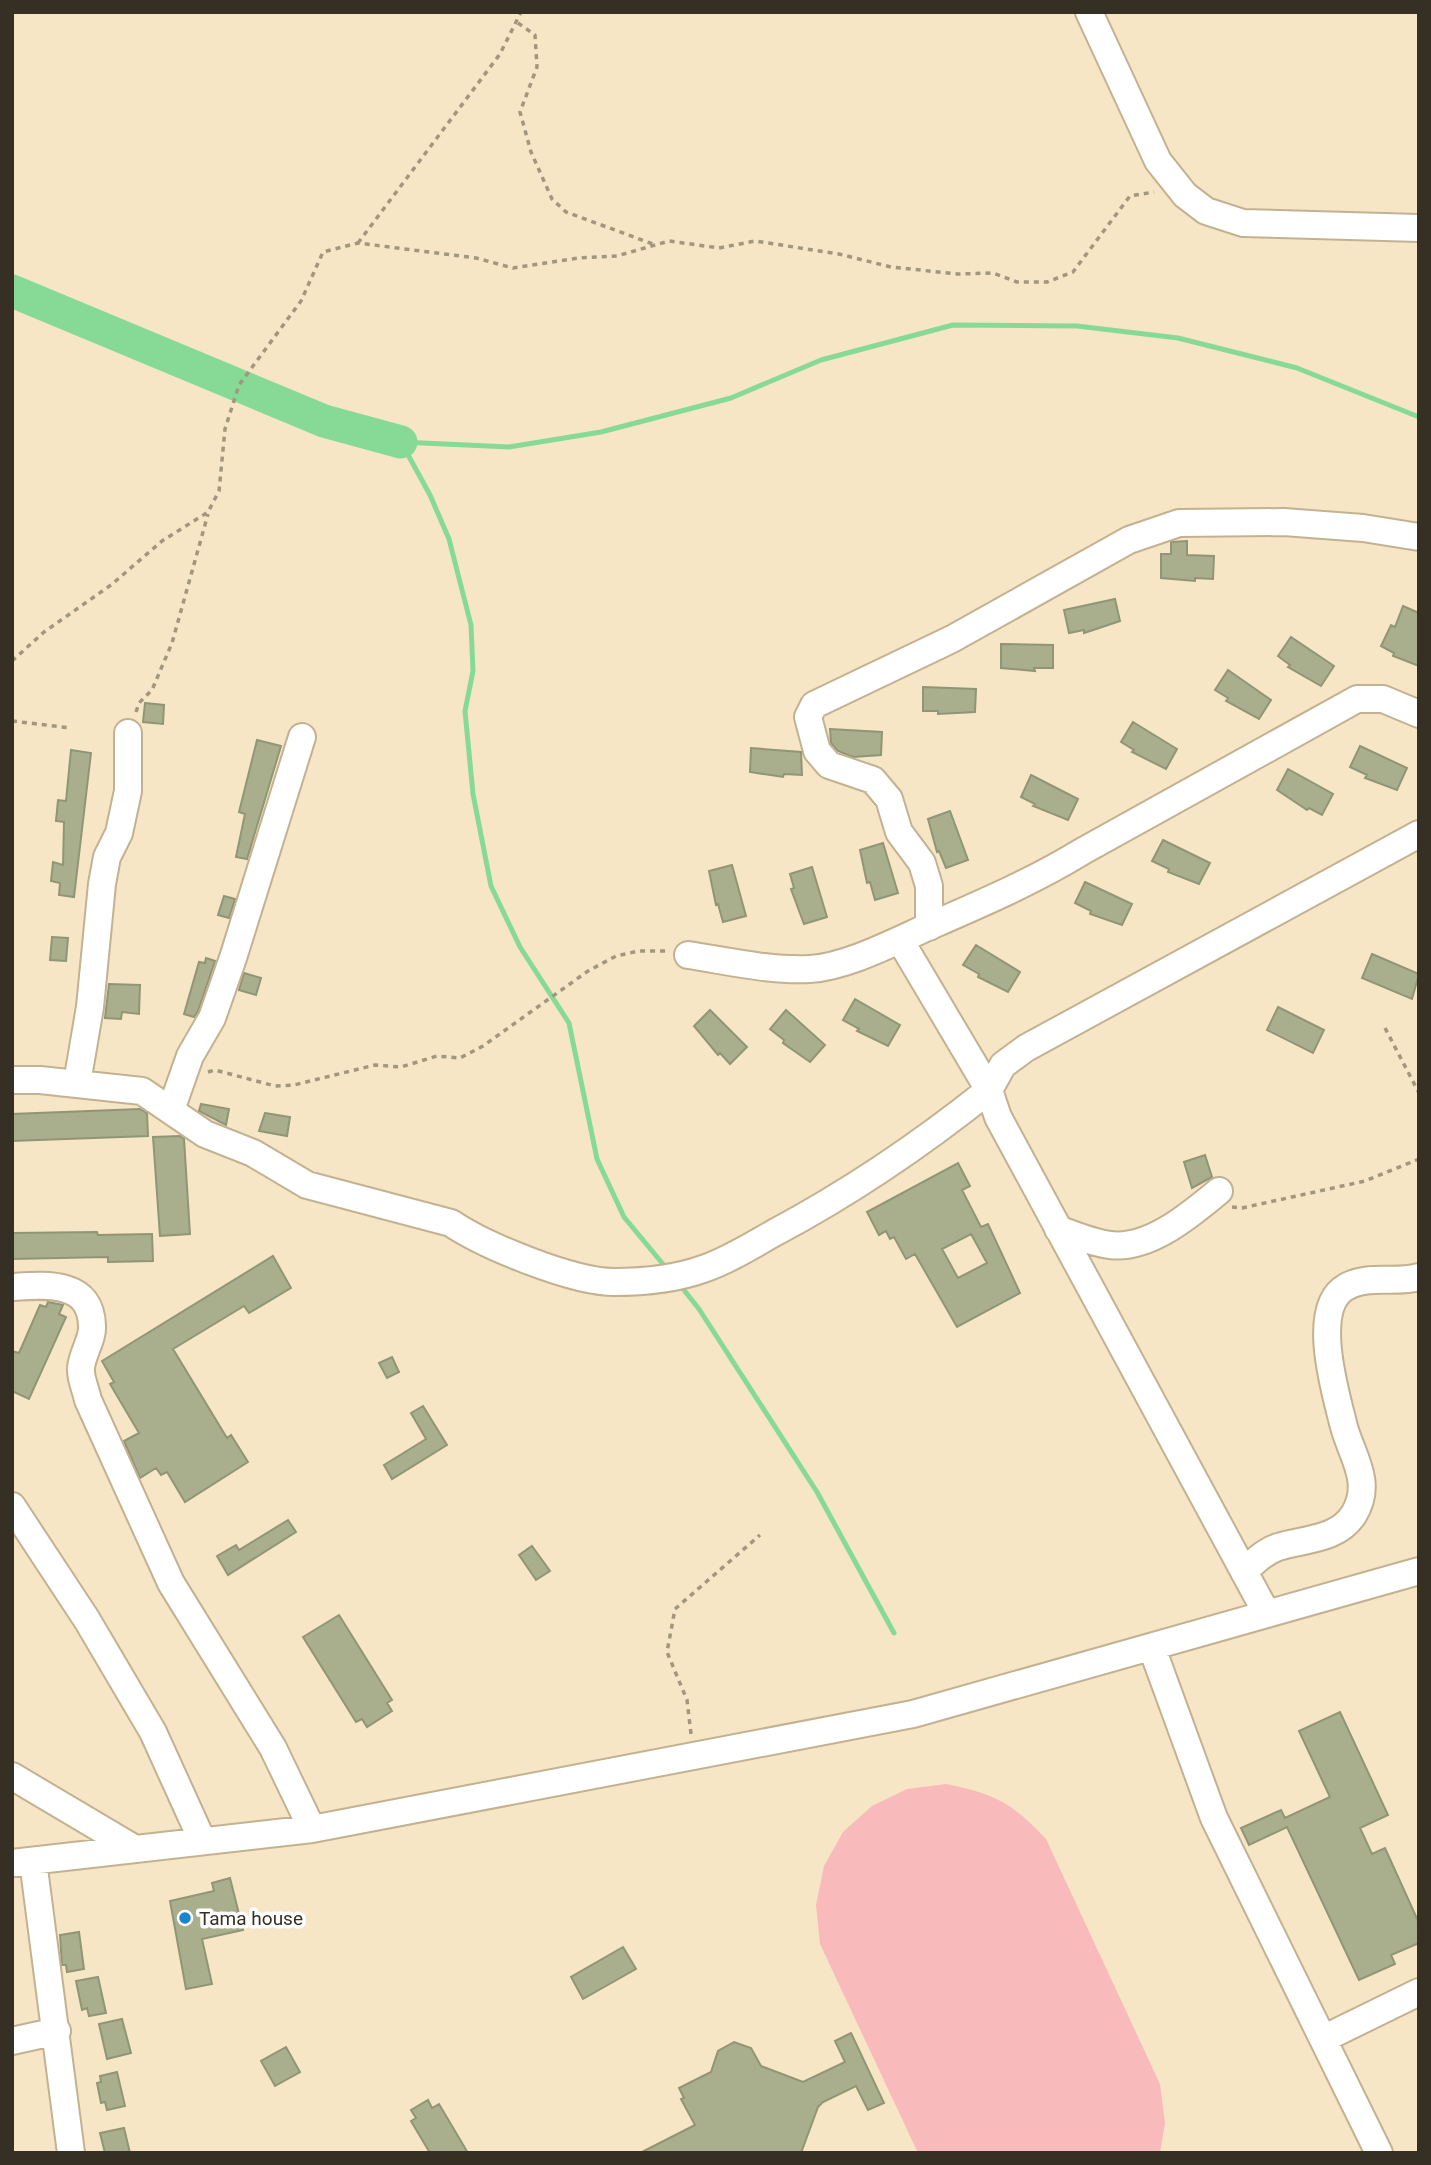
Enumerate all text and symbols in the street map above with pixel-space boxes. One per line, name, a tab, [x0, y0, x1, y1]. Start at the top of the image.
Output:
place label: Tama house	[199, 1907, 303, 1930]
marker: Tama house	[177, 1910, 193, 1926]

